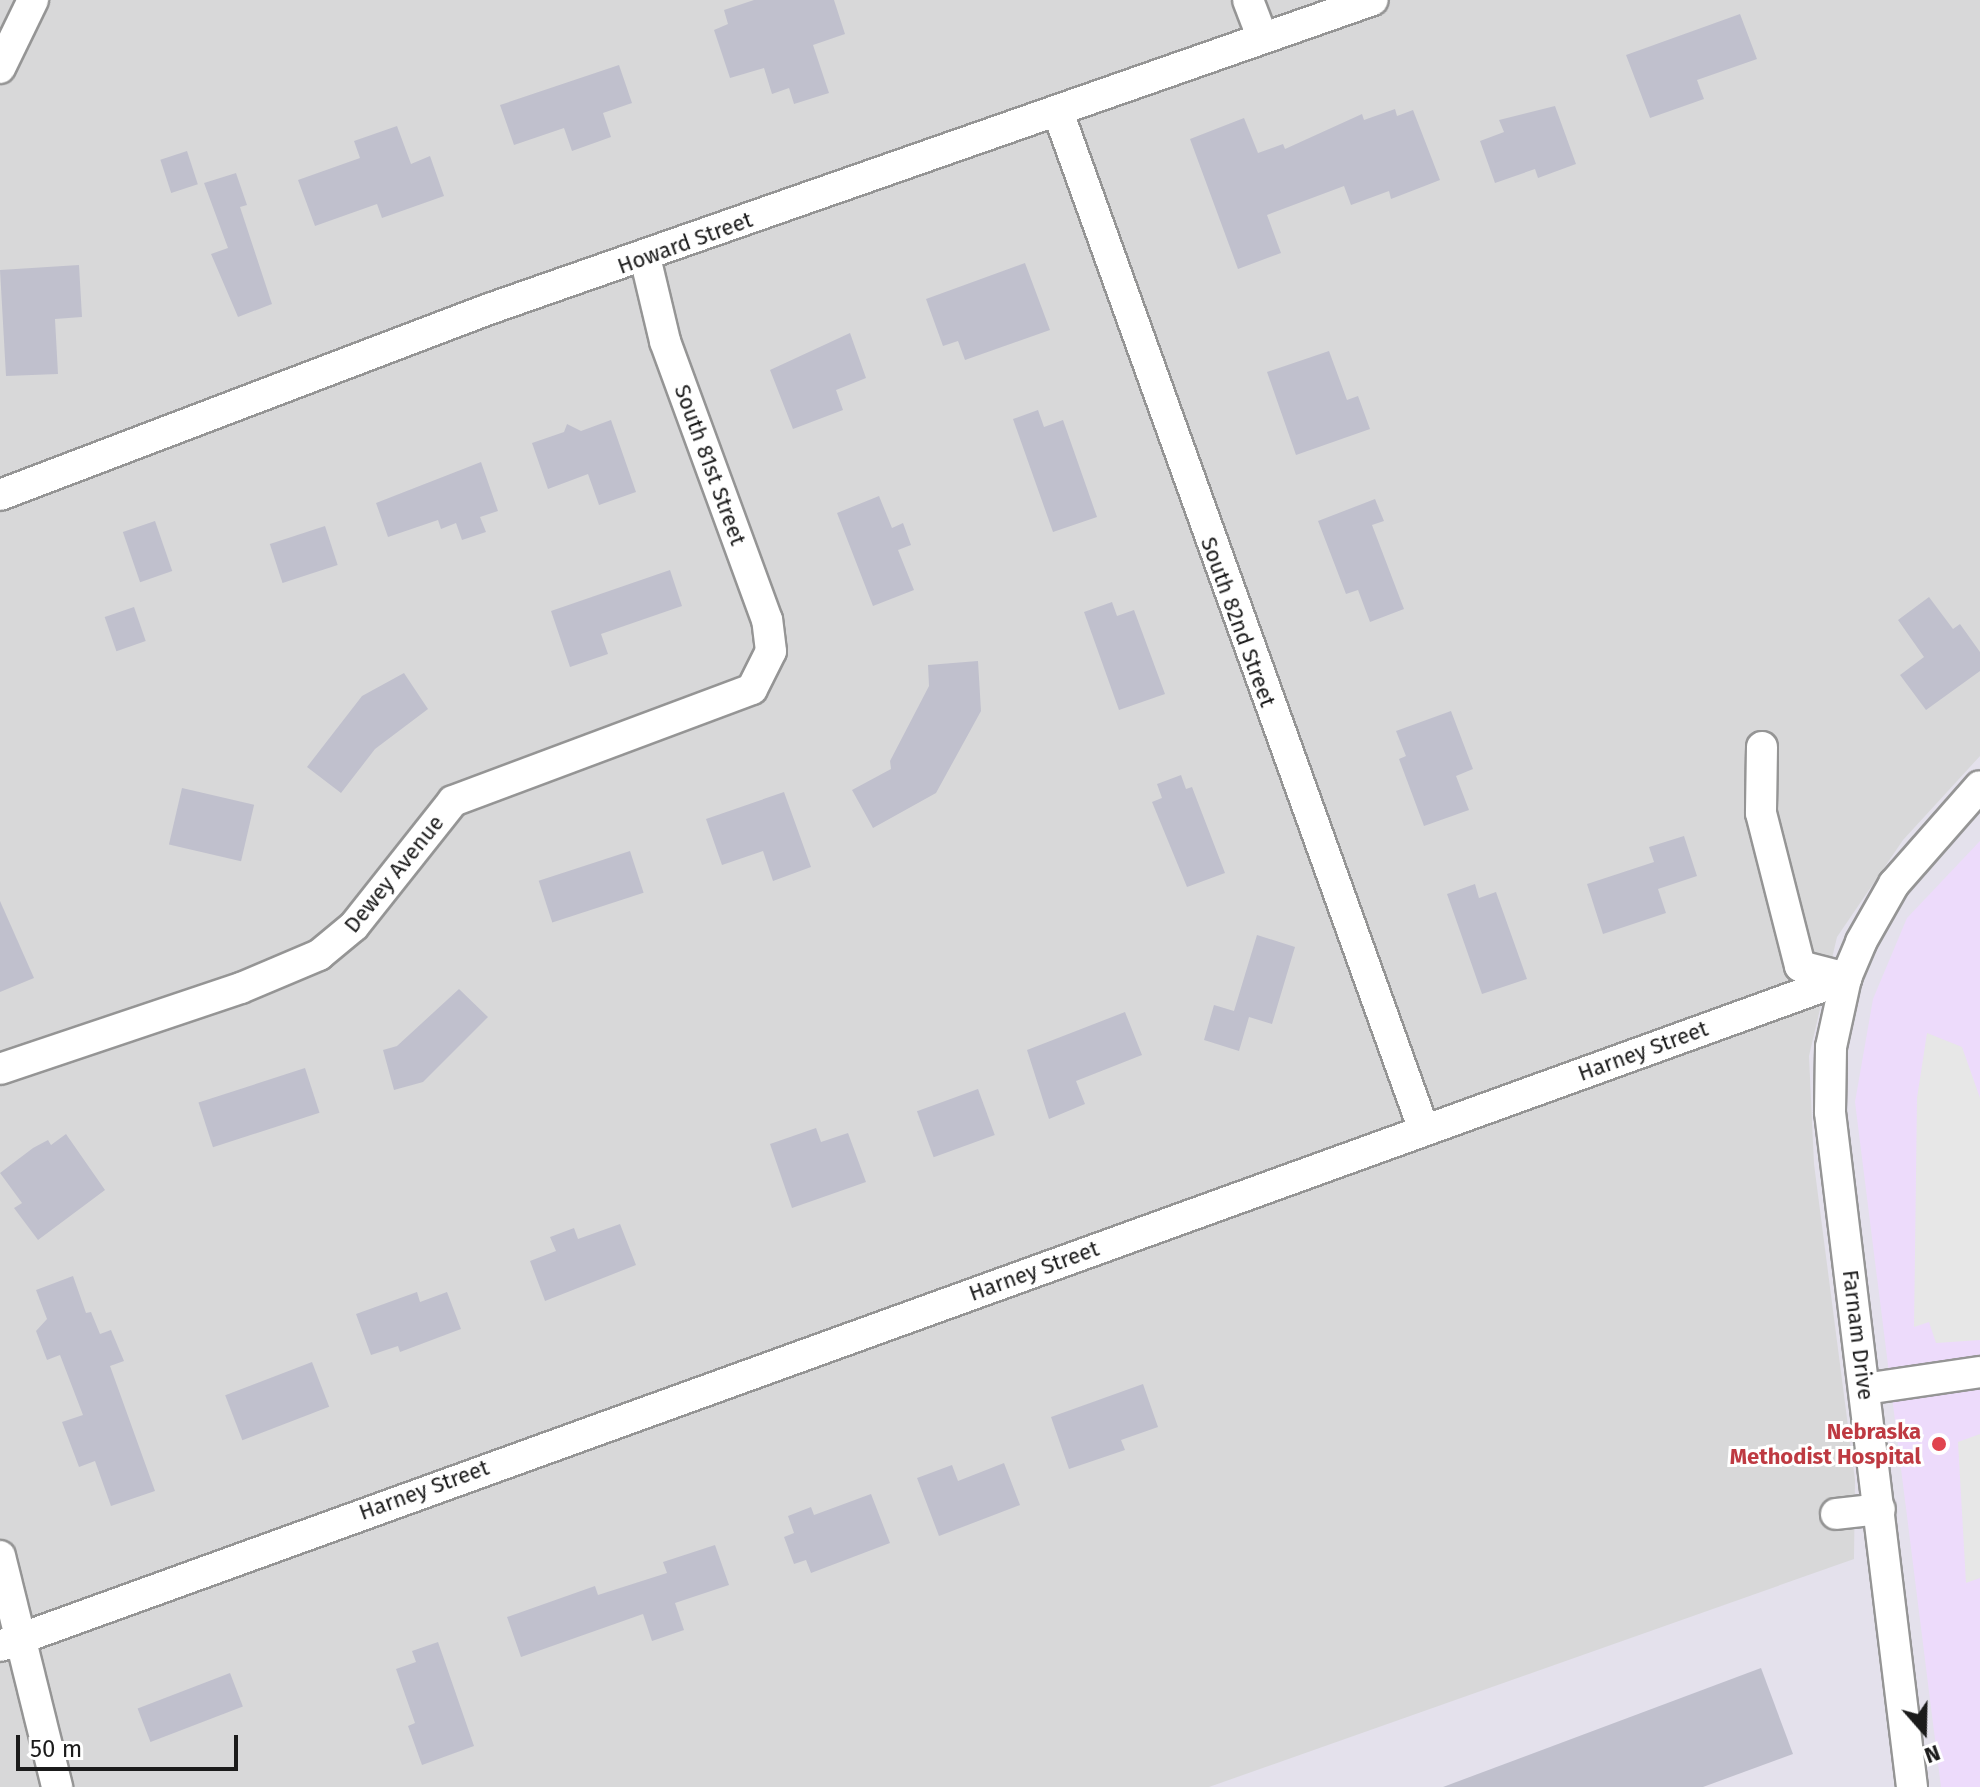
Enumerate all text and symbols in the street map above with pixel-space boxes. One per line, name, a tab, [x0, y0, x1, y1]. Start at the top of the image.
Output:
street label: Howard Street	[614, 206, 756, 280]
street label: South 81st Street	[669, 381, 751, 549]
street label: South 82nd Street	[1195, 534, 1281, 710]
street label: Dewey Avenue	[339, 810, 449, 938]
street label: Harney Street	[1574, 1015, 1712, 1087]
street label: Harney Street	[965, 1235, 1103, 1307]
street label: Farnam Drive	[1837, 1268, 1879, 1402]
place label: Nebraska Methodist Hospital	[1730, 1418, 1921, 1470]
marker: Nebraska Methodist Hospital	[1928, 1433, 1950, 1455]
street label: Harney Street	[355, 1454, 493, 1526]
north arrow	[1884, 1691, 1964, 1771]
scale bar	[20, 1719, 242, 1769]
text: 50 m	[30, 1735, 82, 1763]
text: N	[1921, 1739, 1944, 1769]

